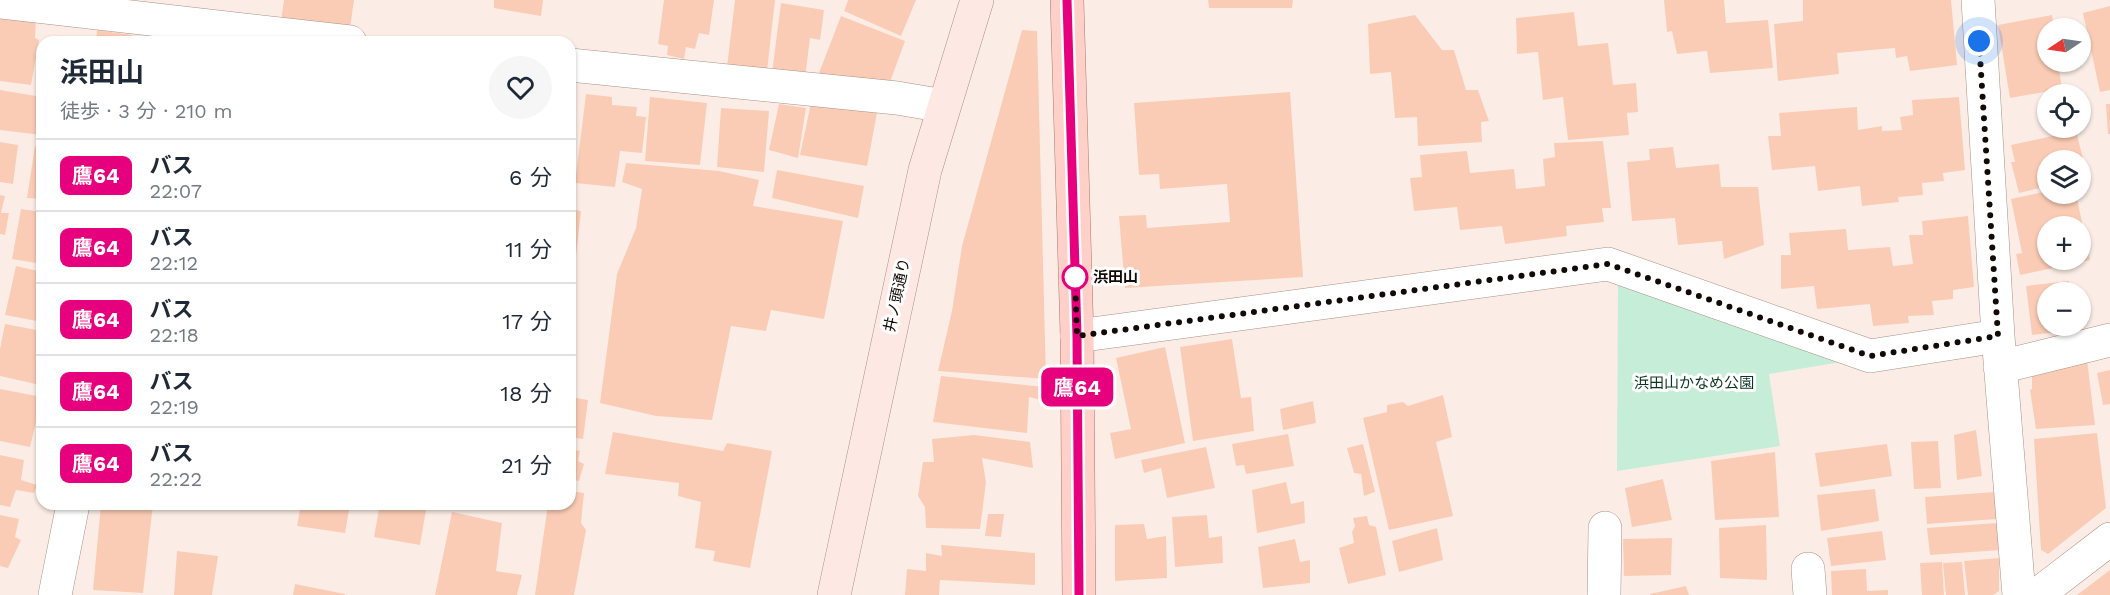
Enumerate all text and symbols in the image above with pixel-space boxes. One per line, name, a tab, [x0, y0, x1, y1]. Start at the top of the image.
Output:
north arrow	[2037, 18, 2091, 72]
map controls	[2037, 18, 2091, 336]
your location	[1964, 26, 1994, 56]
text: 浜田山	[60, 56, 144, 89]
button: heart	[489, 56, 552, 119]
button: locate	[2037, 84, 2091, 138]
text: 徒歩 · 3 分 · 210 m	[60, 99, 233, 123]
button: layers	[2037, 150, 2091, 204]
text: バス	[150, 153, 194, 178]
text: 鷹64	[72, 163, 120, 188]
text: 6 分	[509, 165, 552, 190]
text: 22:07	[150, 179, 202, 203]
button: +	[2037, 216, 2091, 270]
text: バス	[150, 225, 194, 250]
text: 鷹64	[72, 235, 120, 260]
text: 11 分	[505, 237, 552, 262]
text: 22:12	[150, 251, 198, 275]
street label: 井ノ頭通り	[880, 256, 914, 334]
marker: 浜田山	[1062, 264, 1088, 290]
place label: 浜田山	[1093, 268, 1138, 286]
button: −	[2037, 282, 2091, 336]
text: バス	[150, 297, 194, 322]
text: 鷹64	[72, 307, 120, 332]
text: 17 分	[502, 309, 552, 334]
text: 22:18	[150, 323, 199, 347]
line badge: 鷹64	[1042, 368, 1112, 406]
text: バス	[150, 369, 194, 394]
park label: 浜田山かなめ公園	[1634, 374, 1754, 392]
text: 鷹64	[1053, 375, 1101, 400]
text: 鷹64	[72, 379, 120, 404]
text: 18 分	[500, 381, 552, 406]
text: 22:19	[150, 395, 199, 419]
text: バス	[150, 441, 194, 466]
text: 鷹64	[72, 451, 120, 476]
text: 21 分	[501, 453, 552, 478]
text: 22:22	[150, 467, 202, 491]

